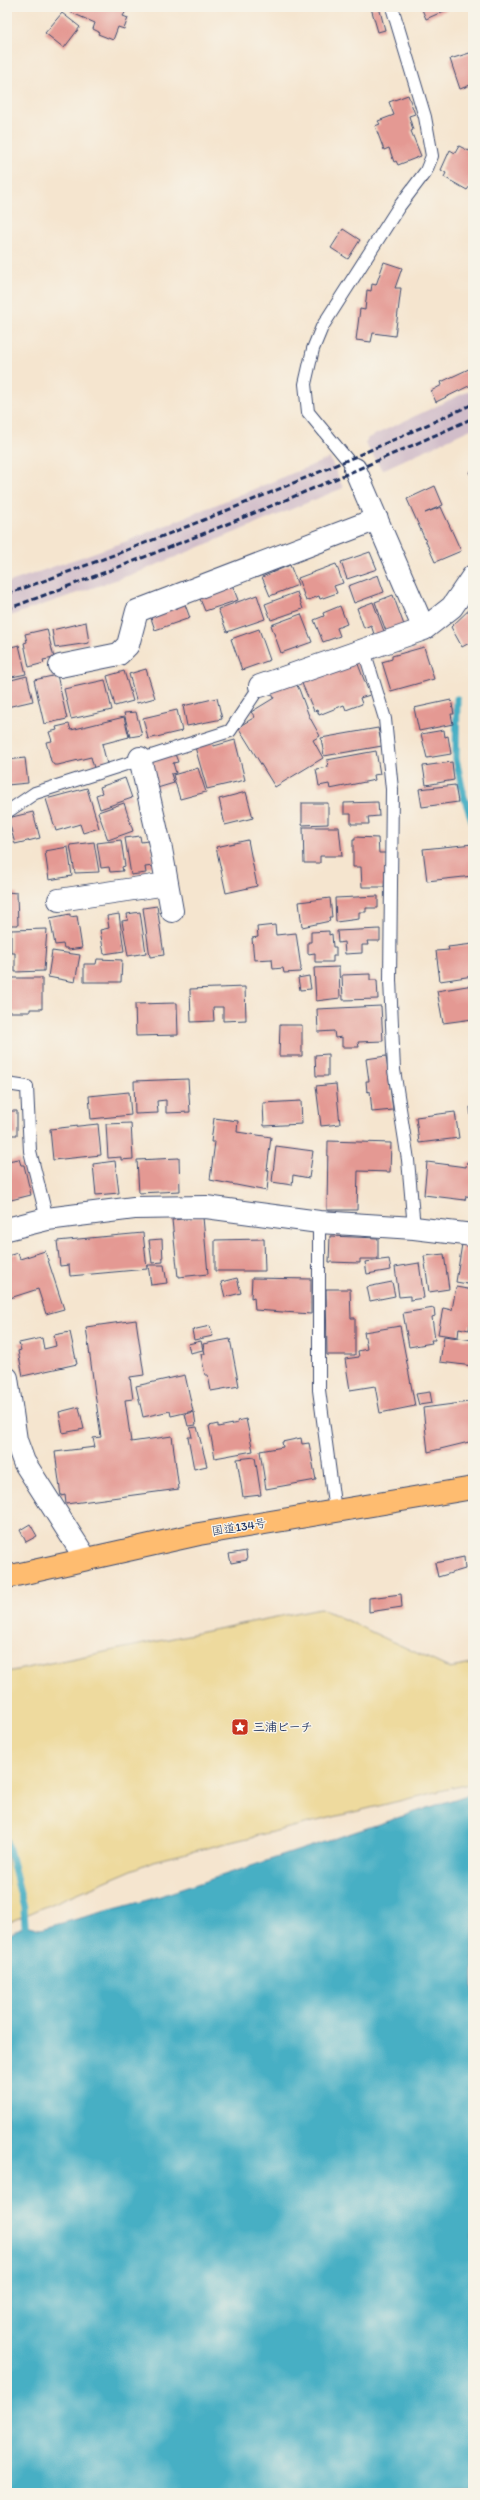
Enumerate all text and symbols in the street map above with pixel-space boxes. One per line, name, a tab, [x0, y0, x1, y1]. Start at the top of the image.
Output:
street label: 国道134号	[211, 1516, 267, 1538]
place icon: 三浦ビーチ	[230, 1717, 250, 1737]
place label: 三浦ビーチ	[253, 1720, 313, 1734]

